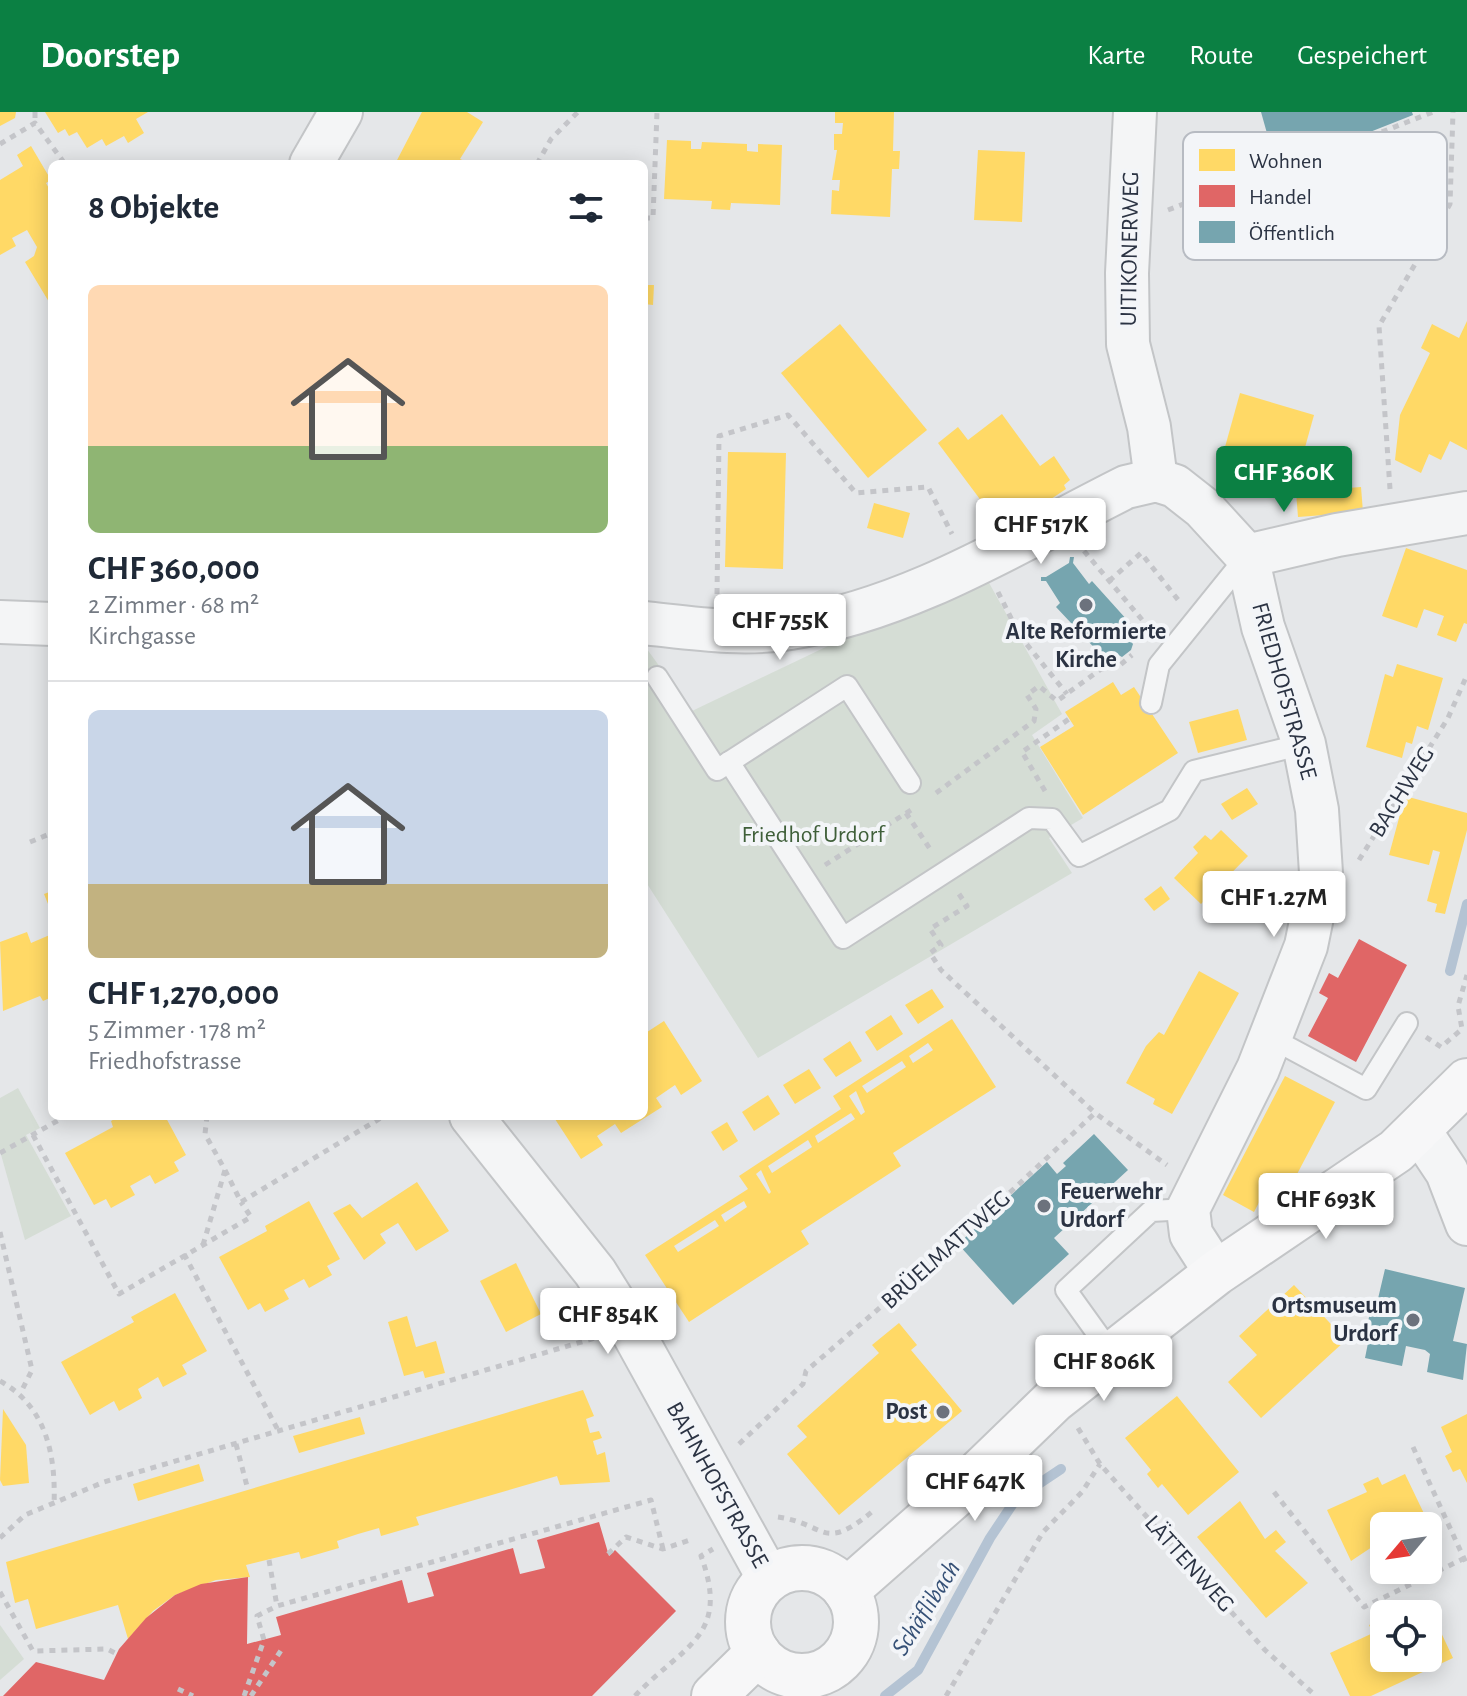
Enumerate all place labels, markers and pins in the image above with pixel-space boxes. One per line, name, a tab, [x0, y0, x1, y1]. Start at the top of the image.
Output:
pin: CHF 360K	[1201, 446, 1367, 514]
pin: CHF 517K	[958, 498, 1124, 566]
pin: CHF 755K	[697, 594, 863, 662]
marker: Alte Reformierte Kirche	[1077, 596, 1095, 614]
place label: Alte Reformierte Kirche	[1006, 620, 1166, 672]
pin: CHF 1.27M	[1182, 871, 1366, 939]
pin: CHF 693K	[1243, 1173, 1409, 1241]
place label: Feuerwehr Urdorf	[1060, 1180, 1163, 1232]
marker: Feuerwehr Urdorf	[1035, 1197, 1053, 1215]
pin: CHF 854K	[525, 1288, 691, 1356]
place label: Ortsmuseum Urdorf	[1272, 1294, 1399, 1346]
marker: Ortsmuseum Urdorf	[1404, 1311, 1422, 1329]
pin: CHF 806K	[1021, 1335, 1187, 1403]
place label: Post	[885, 1400, 927, 1424]
marker: Post	[934, 1403, 952, 1421]
pin: CHF 647K	[892, 1455, 1058, 1523]

